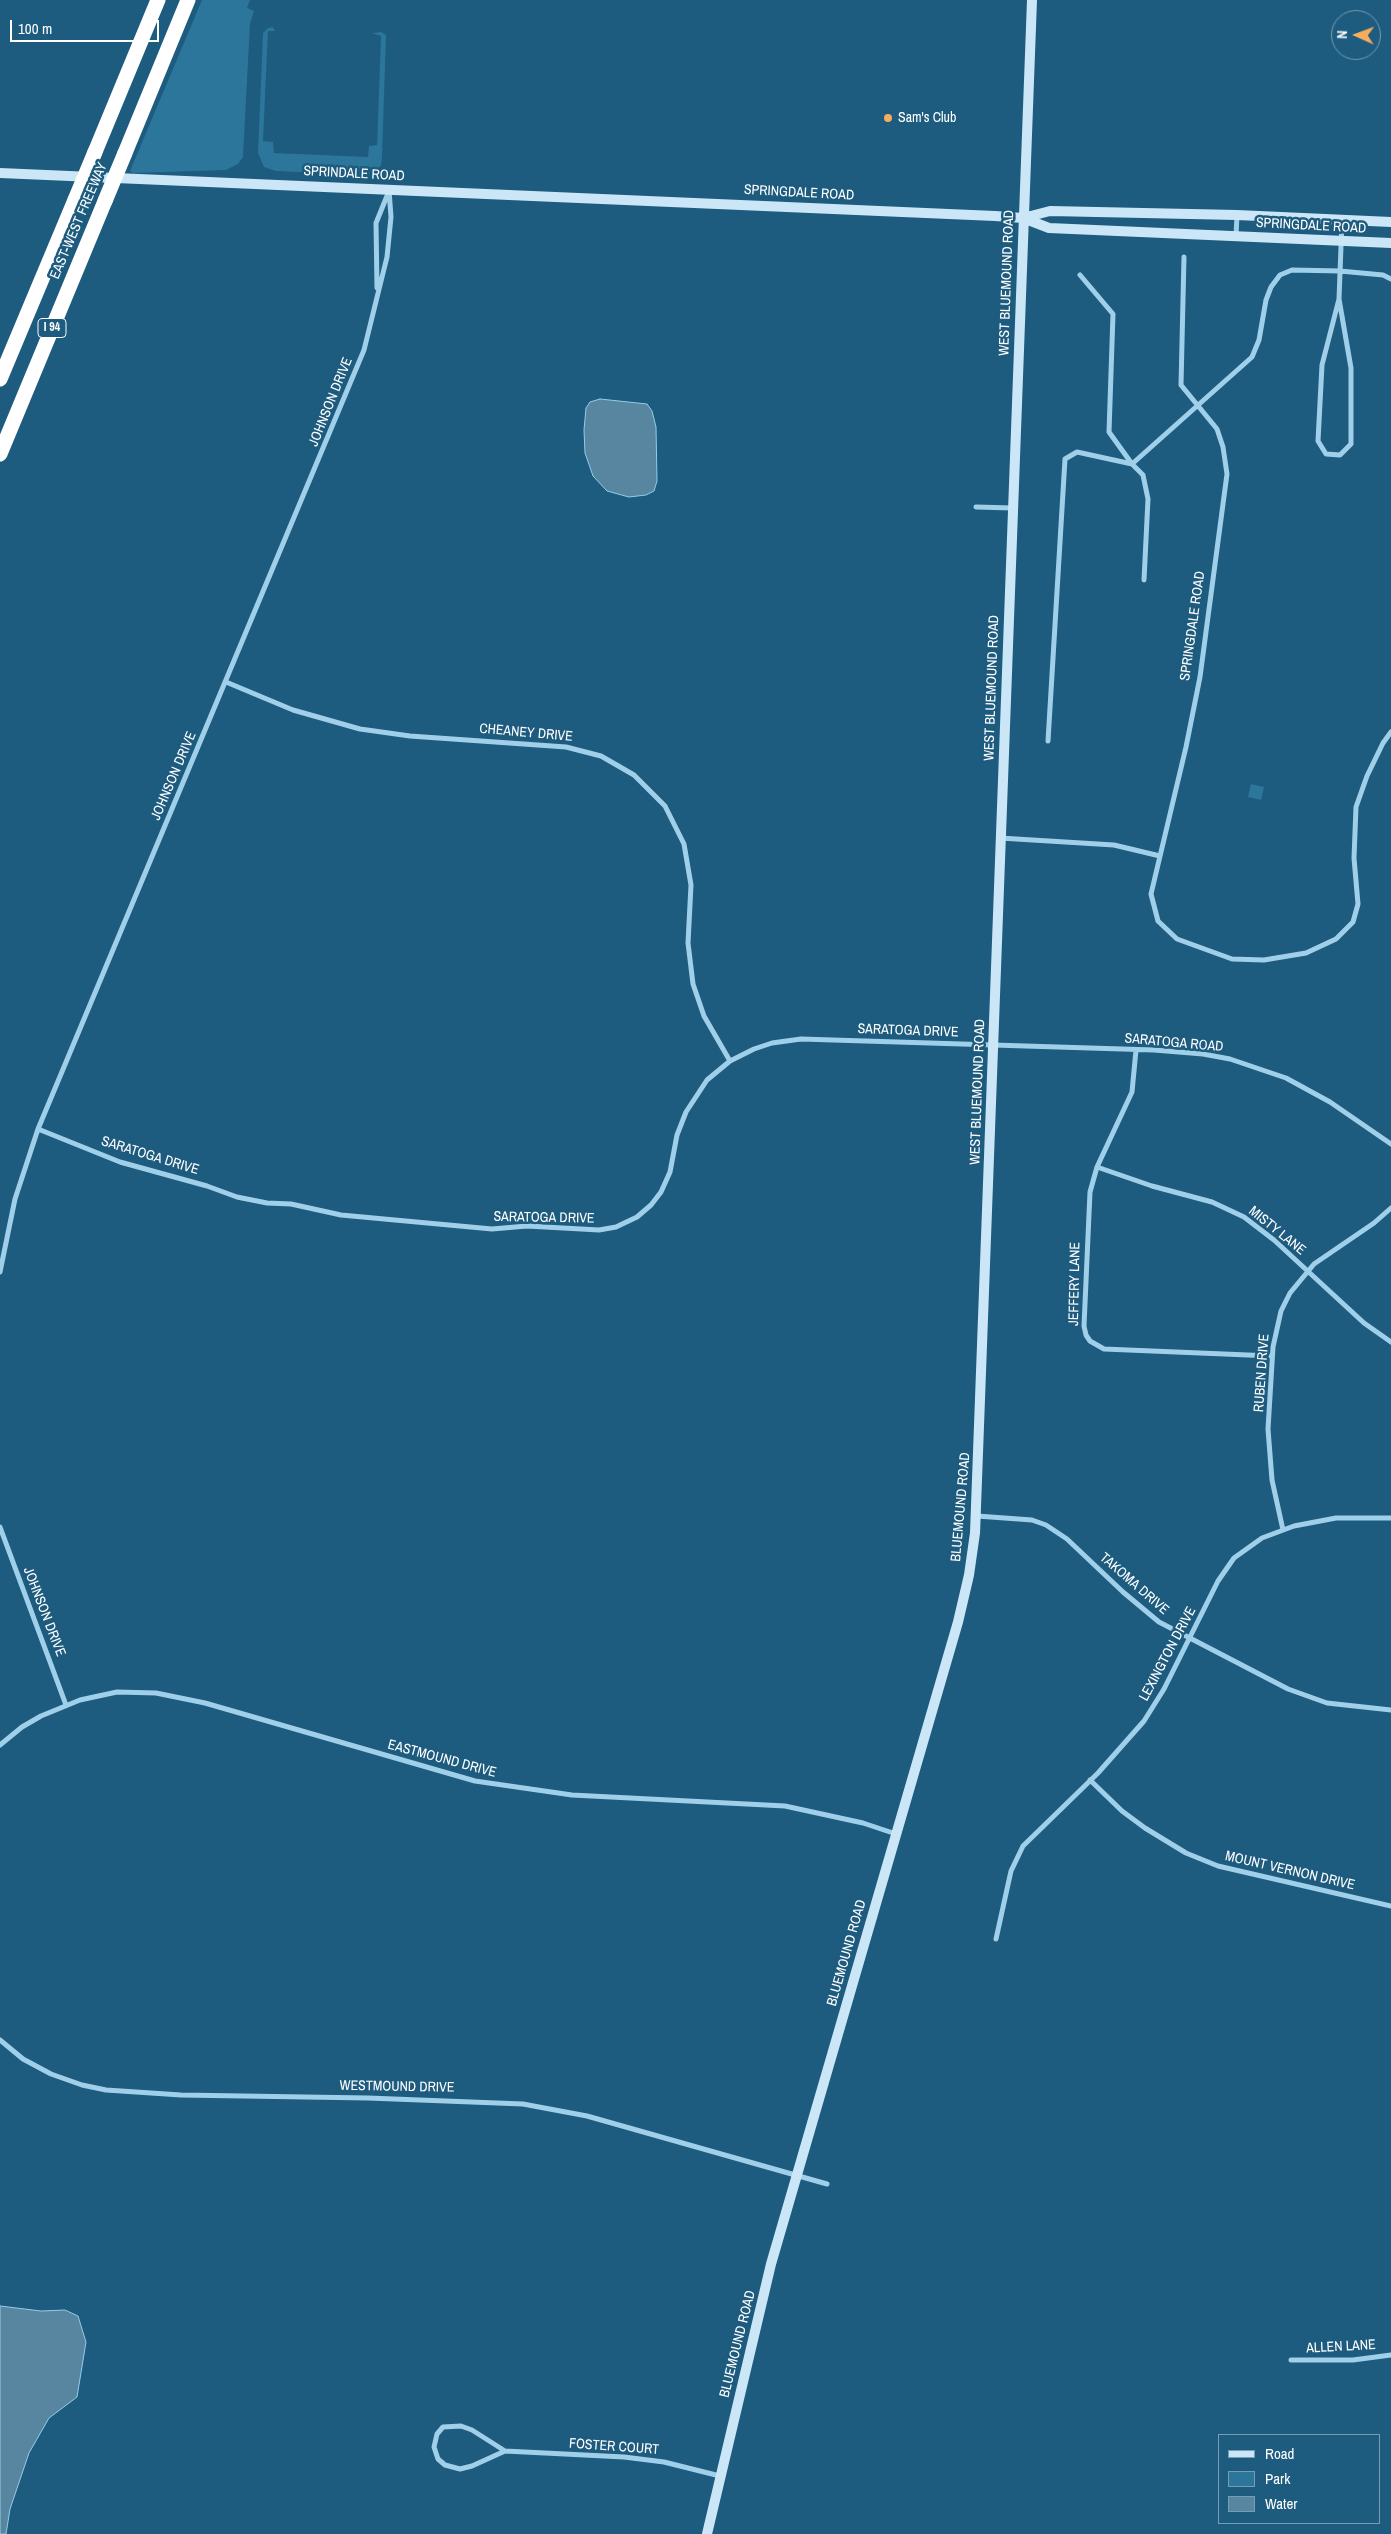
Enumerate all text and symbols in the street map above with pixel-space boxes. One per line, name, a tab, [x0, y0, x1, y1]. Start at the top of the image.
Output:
scale bar	[12, 10, 161, 42]
north arrow	[1331, 10, 1381, 60]
text: 100 m	[18, 18, 52, 39]
text: N	[1333, 30, 1351, 39]
place label: Sam's Club	[898, 110, 956, 126]
marker: Sam's Club	[882, 112, 894, 124]
street label: EAST-WEST FREEWAY	[47, 160, 111, 282]
street label: SPRINDALE ROAD	[303, 163, 405, 185]
street label: SPRINGDALE ROAD	[743, 182, 855, 204]
street label: WEST BLUEMOUND ROAD	[996, 210, 1018, 356]
street label: SPRINGDALE ROAD	[1255, 215, 1367, 237]
road number: I 94	[38, 318, 66, 338]
street label: JOHNSON DRIVE	[306, 355, 356, 449]
street label: SPRINGDALE ROAD	[1177, 570, 1209, 682]
street label: WEST BLUEMOUND ROAD	[981, 615, 1003, 761]
street label: CHEANEY DRIVE	[479, 721, 573, 745]
street label: JOHNSON DRIVE	[148, 729, 200, 823]
street label: WEST BLUEMOUND ROAD	[967, 1019, 989, 1165]
street label: SARATOGA DRIVE	[857, 1021, 959, 1041]
street label: SARATOGA ROAD	[1124, 1030, 1224, 1056]
street label: SARATOGA DRIVE	[99, 1133, 201, 1179]
street label: MISTY LANE	[1245, 1203, 1309, 1259]
street label: SARATOGA DRIVE	[493, 1209, 595, 1227]
street label: JEFFERY LANE	[1066, 1242, 1084, 1326]
street label: RUBEN DRIVE	[1251, 1333, 1273, 1413]
street label: BLUEMOUND ROAD	[948, 1452, 974, 1562]
street label: TAKOMA DRIVE	[1096, 1549, 1172, 1619]
street label: JOHNSON DRIVE	[19, 1565, 69, 1659]
street label: LEXINGTON DRIVE	[1136, 1604, 1200, 1704]
street label: EASTMOUND DRIVE	[386, 1736, 498, 1782]
street label: MOUNT VERNON DRIVE	[1223, 1848, 1357, 1894]
street label: BLUEMOUND ROAD	[824, 1898, 870, 2008]
street label: WESTMOUND DRIVE	[339, 2078, 455, 2096]
street label: BLUEMOUND ROAD	[717, 2289, 759, 2399]
street label: ALLEN LANE	[1306, 2337, 1376, 2357]
legend	[1218, 2434, 1381, 2524]
street label: FOSTER COURT	[568, 2435, 660, 2459]
text: Road	[1265, 2443, 1294, 2464]
text: Park	[1265, 2468, 1290, 2489]
text: Water	[1265, 2493, 1297, 2514]

